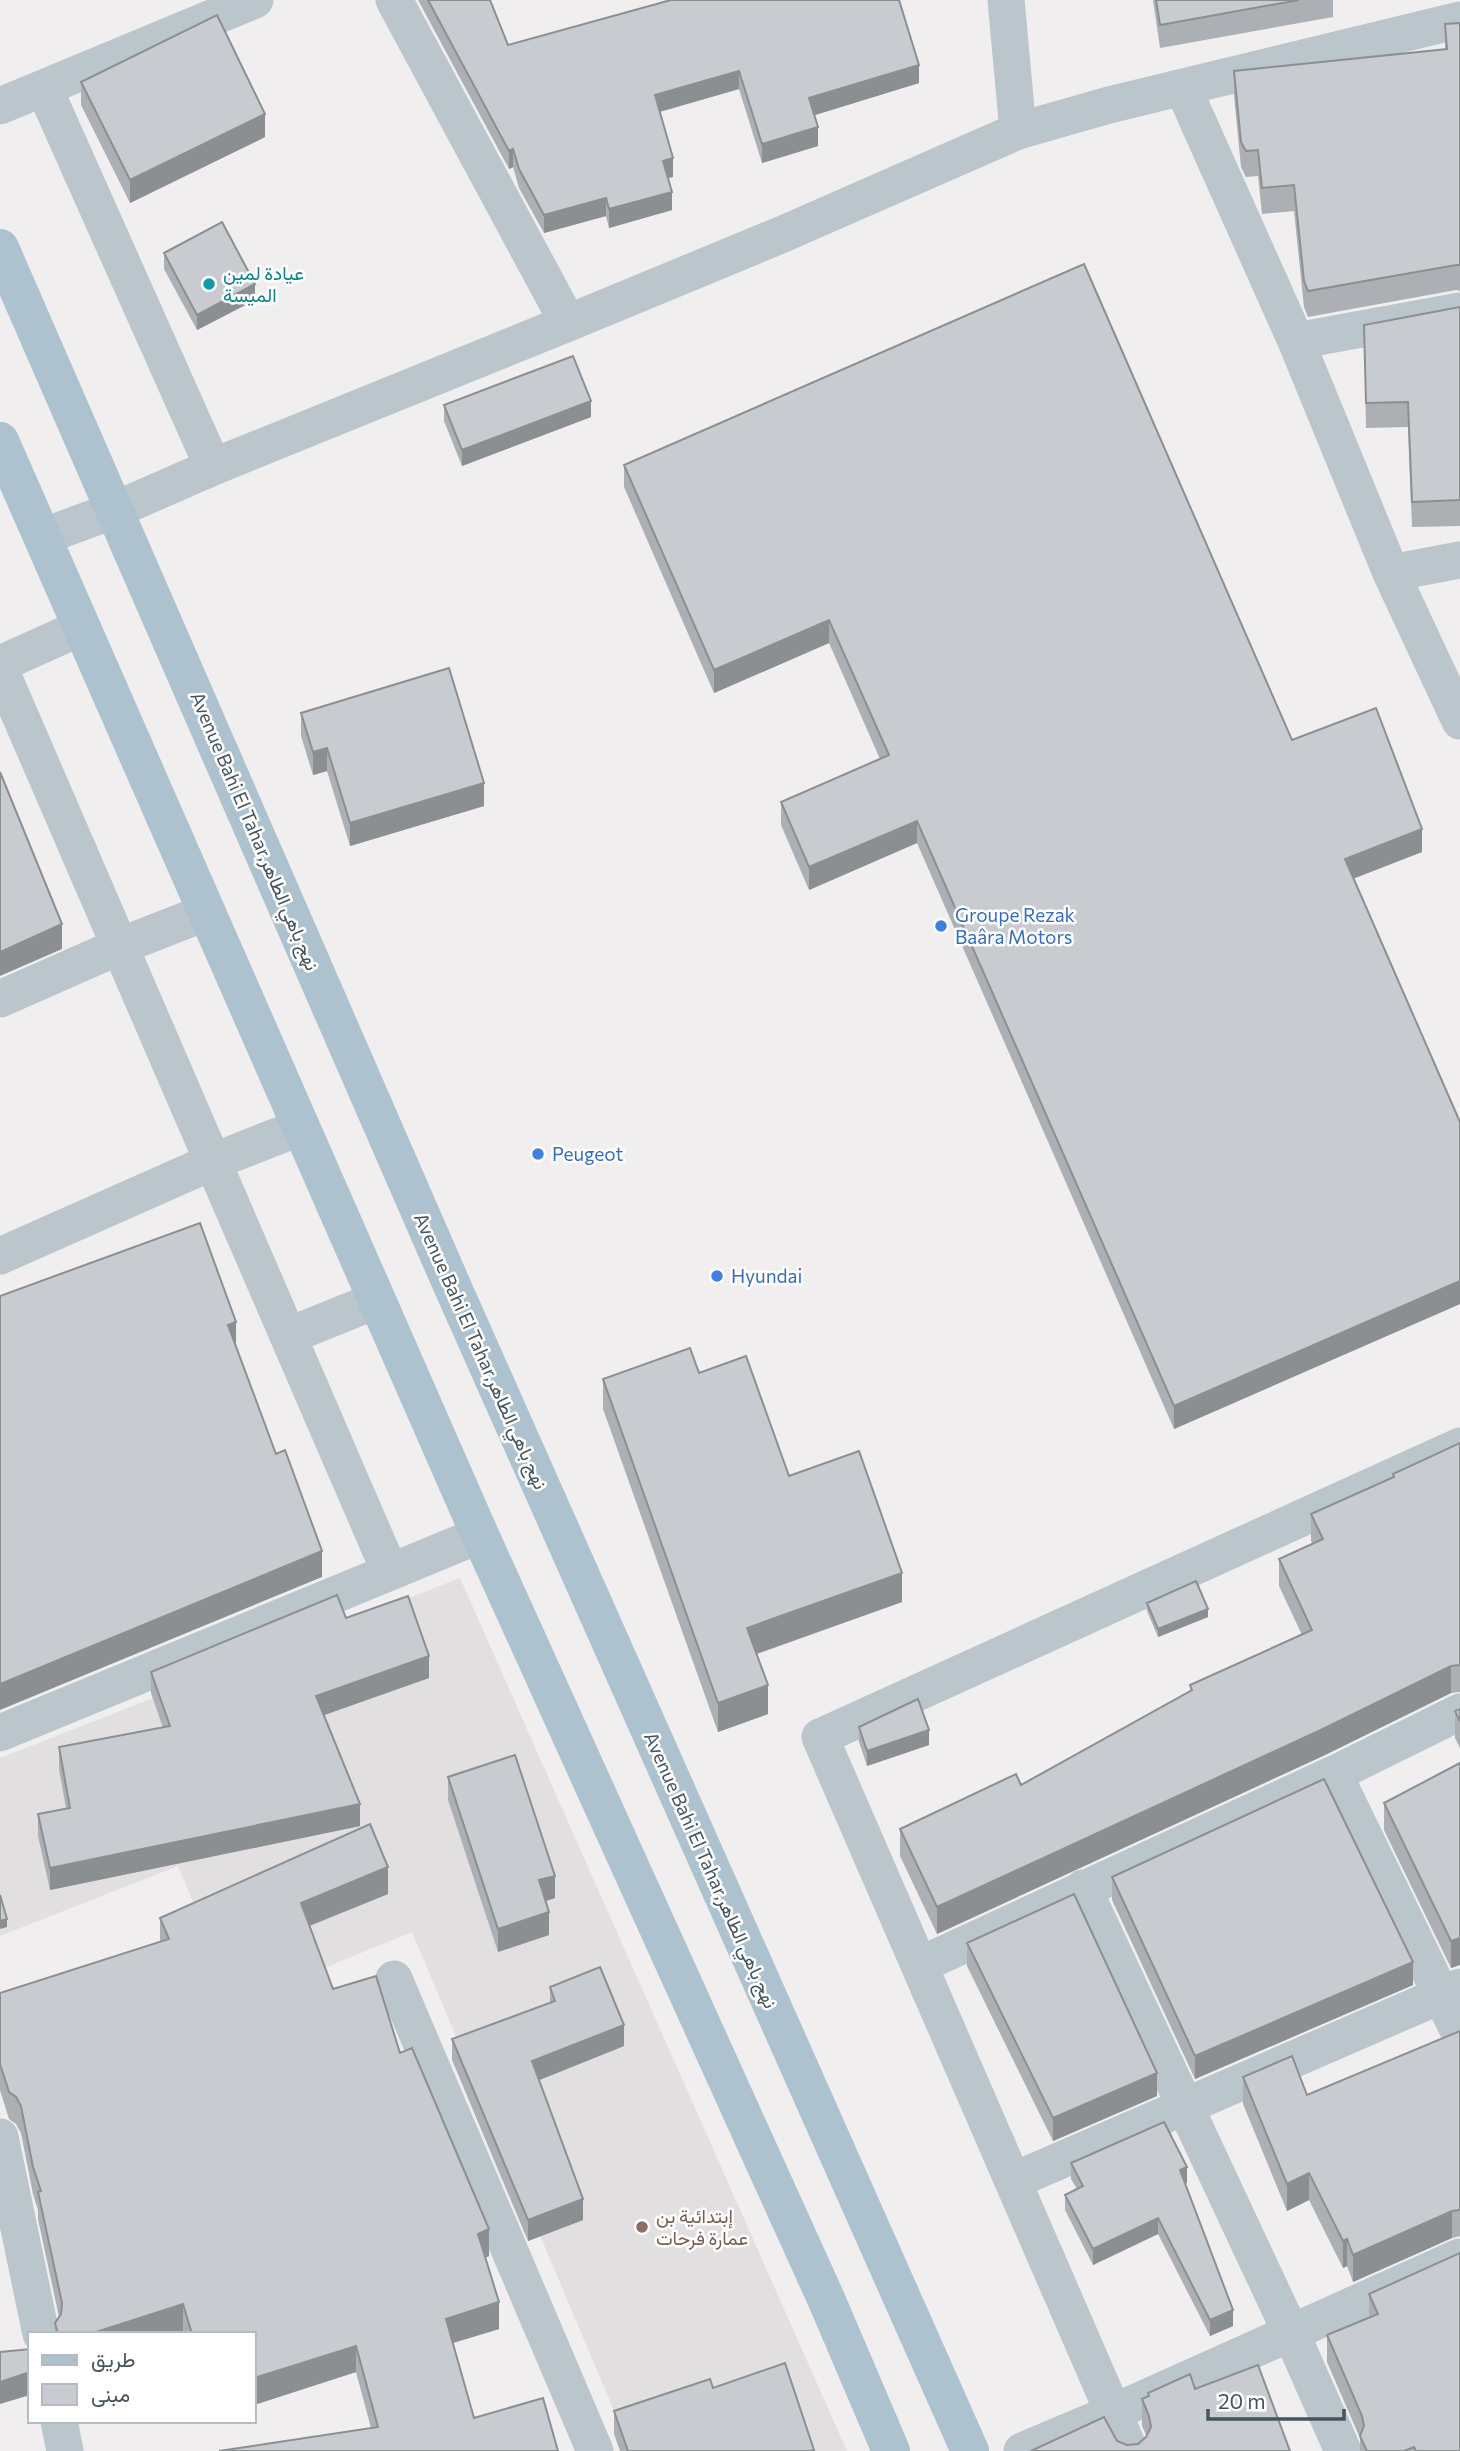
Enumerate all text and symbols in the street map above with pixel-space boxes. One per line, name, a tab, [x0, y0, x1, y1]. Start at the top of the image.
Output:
place label: عيادة لمين الميسة	[223, 261, 304, 307]
marker: عيادة لمين الميسة	[201, 276, 217, 292]
street label: Avenue Bahi El Tahar,نهج باهي الطاهر	[182, 688, 325, 975]
place label: Groupe Rezak Baâra Motors	[955, 903, 1075, 948]
marker: Groupe Rezak Baâra Motors	[933, 918, 949, 934]
place label: Peugeot	[552, 1142, 624, 1165]
marker: Peugeot	[530, 1146, 546, 1162]
street label: Avenue Bahi El Tahar,نهج باهي الطاهر	[405, 1209, 553, 1495]
place label: Hyundai	[731, 1264, 802, 1287]
marker: Hyundai	[709, 1268, 725, 1284]
street label: Avenue Bahi El Tahar,نهج باهي الطاهر	[635, 1728, 783, 2014]
place label: إبتدائية بن عمارة فرحات	[656, 2204, 748, 2250]
marker: إبتدائية بن عمارة فرحات	[634, 2219, 650, 2235]
legend	[28, 2332, 256, 2423]
text: طريق	[91, 2346, 136, 2373]
scale bar	[1208, 2378, 1344, 2422]
text: مبنى	[91, 2381, 130, 2407]
text: 20 m	[1218, 2388, 1266, 2413]

